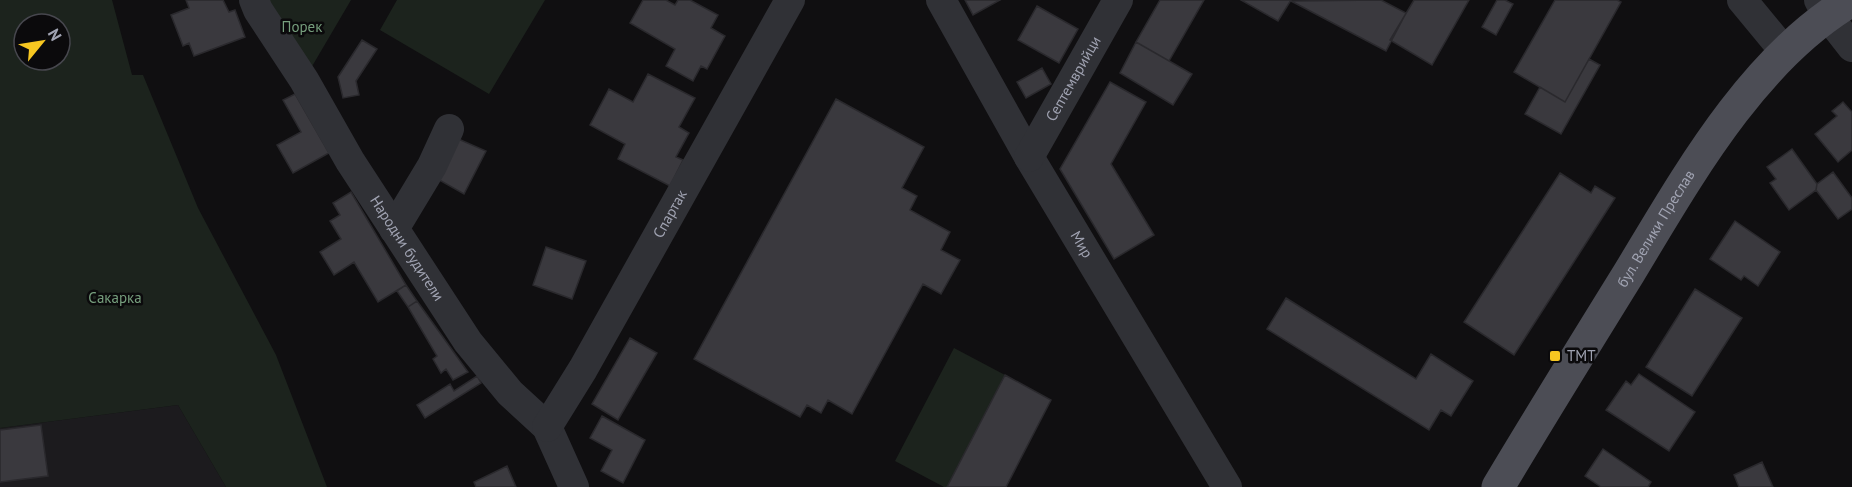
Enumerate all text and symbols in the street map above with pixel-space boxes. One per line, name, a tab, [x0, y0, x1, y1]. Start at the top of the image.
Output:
north arrow	[12, 12, 72, 72]
park label: Порек	[282, 17, 323, 36]
text: N	[44, 25, 66, 44]
street label: Септемврийци	[1041, 32, 1105, 125]
street label: бул. Велики Преслав	[1613, 166, 1699, 291]
street label: Спартак	[648, 185, 691, 241]
street label: Народни будители	[366, 192, 449, 304]
street label: Мир	[1067, 227, 1097, 261]
park label: Сакарка	[88, 288, 142, 307]
place label: ТМТ	[1567, 346, 1596, 365]
marker: ТМТ	[1548, 349, 1562, 363]

